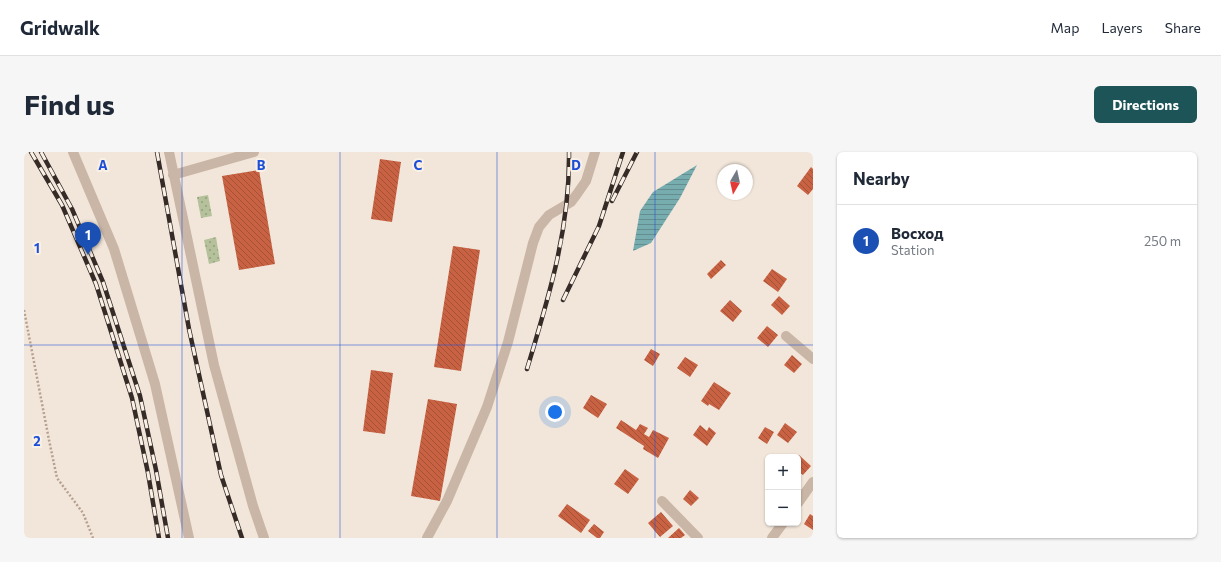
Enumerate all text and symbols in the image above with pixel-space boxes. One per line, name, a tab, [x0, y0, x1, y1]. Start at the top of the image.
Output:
text: Gridwalk	[20, 16, 100, 39]
text: Map	[1051, 19, 1079, 36]
text: Layers	[1101, 19, 1143, 36]
text: Share	[1165, 19, 1201, 36]
button: Directions	[1094, 86, 1197, 123]
text: Find us	[24, 87, 115, 121]
text: A	[98, 157, 108, 173]
text: B	[257, 157, 266, 173]
text: C	[414, 157, 423, 173]
text: D	[571, 157, 581, 173]
north arrow	[717, 164, 753, 200]
text: Nearby	[853, 168, 910, 189]
pin: 1	[75, 222, 101, 255]
text: Восход	[891, 224, 943, 242]
text: 1	[863, 233, 869, 249]
text: 250 m	[1144, 233, 1181, 249]
text: 1	[34, 240, 40, 256]
text: Station	[891, 242, 935, 258]
your location	[545, 402, 565, 422]
text: 2	[33, 433, 41, 449]
map controls	[765, 454, 801, 526]
button: +	[765, 454, 801, 490]
button: −	[765, 490, 801, 526]

